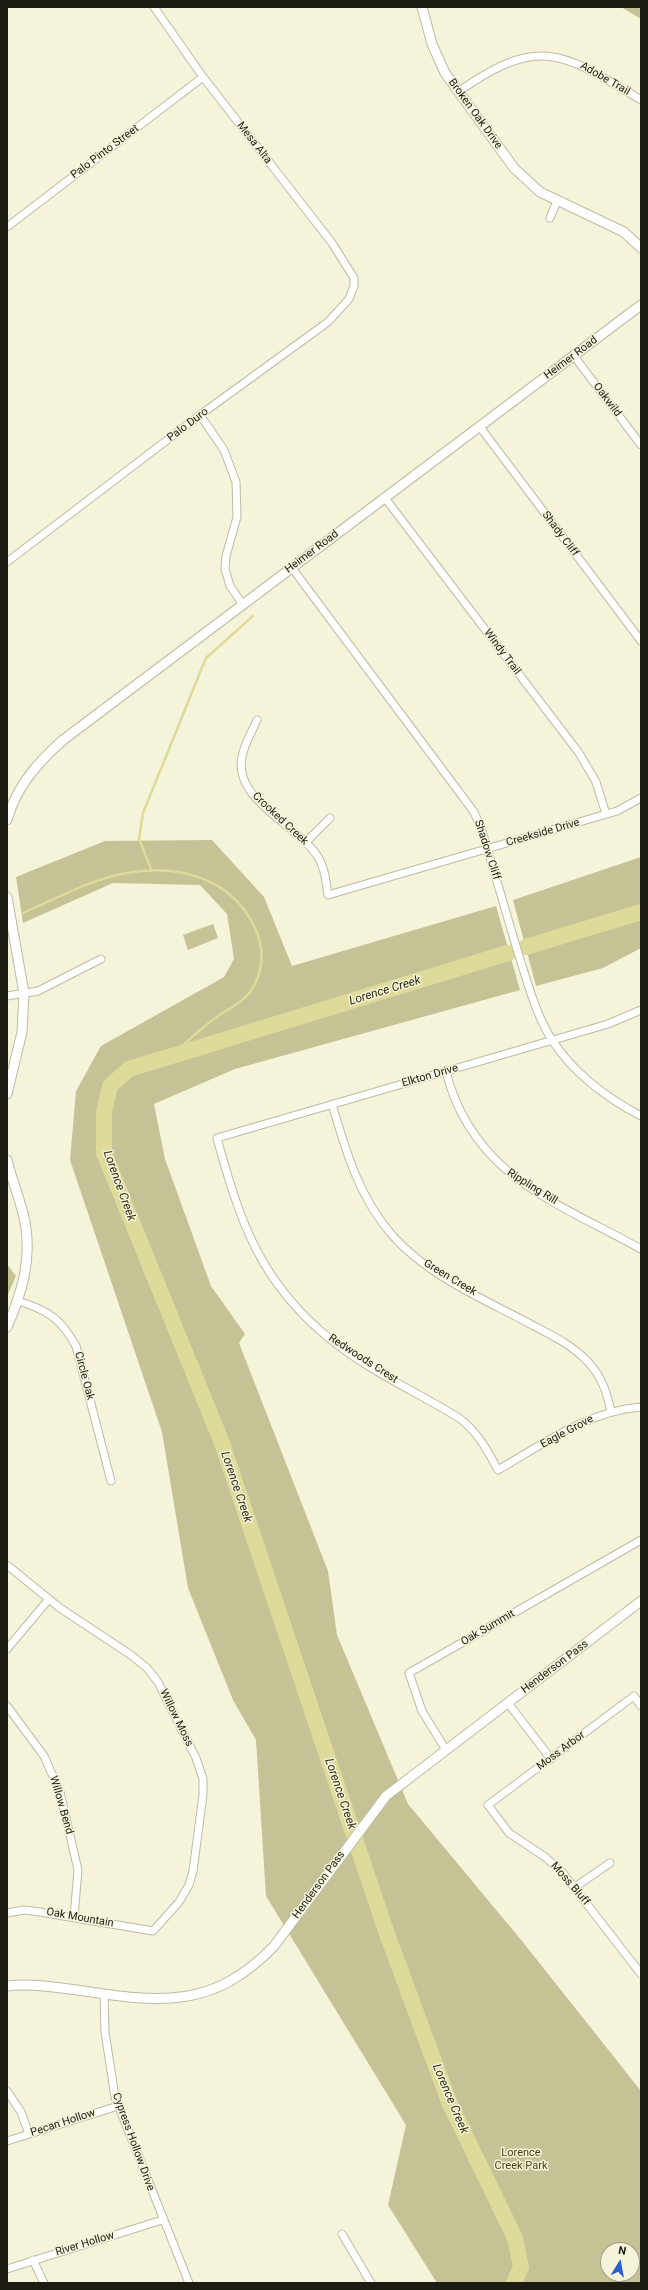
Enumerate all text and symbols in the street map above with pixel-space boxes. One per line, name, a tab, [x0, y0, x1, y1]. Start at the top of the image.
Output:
street label: Adobe Trail	[578, 59, 632, 99]
street label: Broken Oak Drive	[445, 76, 505, 152]
street label: Mesa Alta	[234, 120, 274, 166]
street label: Palo Pinto Street	[68, 122, 142, 182]
street label: Heimer Road	[542, 334, 600, 382]
street label: Oakwild	[590, 380, 624, 420]
street label: Palo Duro	[165, 405, 211, 445]
street label: Shady Cliff	[539, 509, 581, 559]
street label: Heimer Road	[283, 528, 341, 576]
street label: Windy Trail	[481, 627, 523, 677]
street label: Crooked Creek	[249, 790, 311, 848]
street label: Creekside Drive	[505, 816, 581, 850]
street label: Shadow Cliff	[471, 818, 503, 882]
water label: Lorence Creek	[347, 973, 423, 1009]
street label: Elkton Drive	[400, 1062, 460, 1090]
water label: Lorence Creek	[100, 1149, 138, 1223]
street label: Rippling Rill	[504, 1166, 560, 1208]
street label: Green Creek	[421, 1257, 479, 1299]
street label: Redwoods Crest	[326, 1332, 400, 1386]
street label: Circle Oak	[71, 1350, 97, 1402]
street label: Eagle Grove	[538, 1413, 596, 1451]
water label: Lorence Creek	[217, 1450, 255, 1524]
street label: Oak Summit	[459, 1607, 517, 1649]
street label: Henderson Pass	[519, 1638, 591, 1696]
street label: Willow Moss	[156, 1687, 196, 1749]
street label: Moss Arbor	[534, 1729, 588, 1773]
water label: Lorence Creek	[321, 1757, 359, 1831]
street label: Willow Bend	[46, 1774, 76, 1836]
street label: Henderson Pass	[290, 1849, 348, 1921]
street label: Moss Bluff	[548, 1860, 592, 1908]
street label: Oak Mountain	[45, 1906, 115, 1930]
water label: Lorence Creek	[429, 2062, 471, 2136]
street label: Cypress Hollow Drive	[109, 2091, 157, 2193]
street label: Pecan Hollow	[29, 2106, 97, 2140]
park label: Lorence Creek Park	[495, 2146, 547, 2172]
street label: River Hollow	[54, 2229, 116, 2259]
north arrow	[600, 2242, 640, 2282]
text: N	[617, 2244, 627, 2258]

